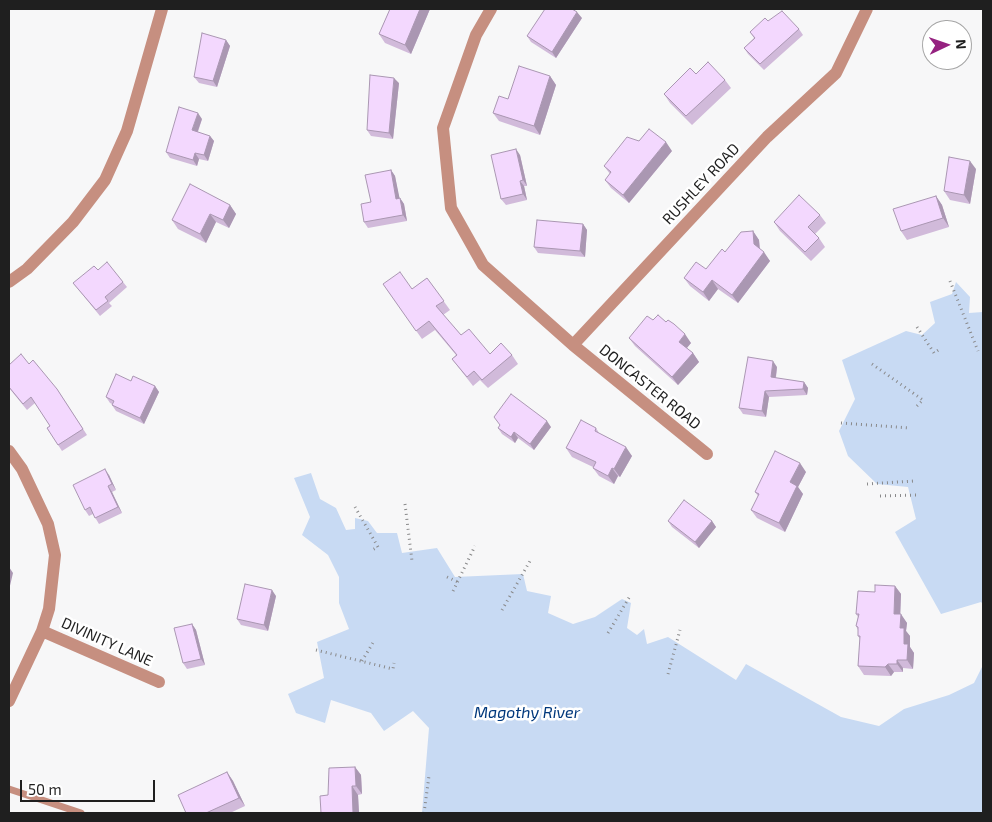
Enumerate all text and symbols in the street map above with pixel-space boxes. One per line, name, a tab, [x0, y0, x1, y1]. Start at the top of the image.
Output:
north arrow	[922, 20, 972, 70]
text: N	[953, 39, 970, 50]
street label: RUSHLEY ROAD	[659, 140, 743, 228]
street label: DONCASTER ROAD	[596, 341, 704, 433]
street label: DIVINITY LANE	[59, 614, 155, 670]
water label: Magothy River	[474, 703, 580, 723]
scale bar	[22, 770, 158, 802]
text: 50 m	[28, 780, 62, 798]

